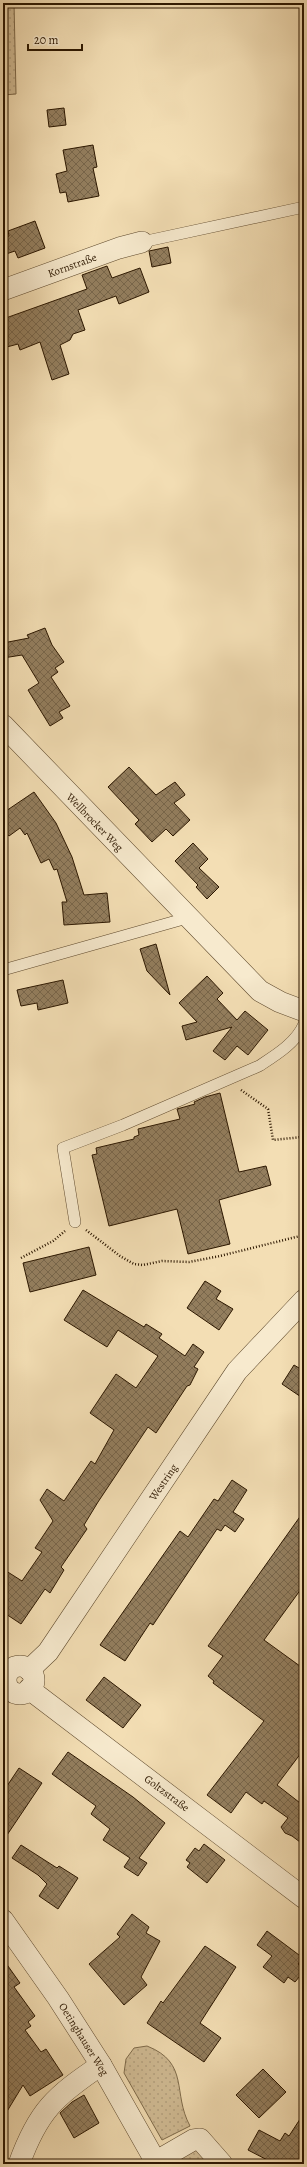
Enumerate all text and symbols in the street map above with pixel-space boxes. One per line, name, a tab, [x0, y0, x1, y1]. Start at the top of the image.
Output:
scale bar	[28, 26, 82, 52]
text: 20 m	[34, 32, 58, 48]
street label: Kornstraße	[46, 250, 99, 281]
street label: Wellbrocker Weg	[62, 789, 127, 855]
street label: Westring	[145, 1461, 181, 1504]
street label: Goltzstraße	[141, 1772, 192, 1815]
street label: Oetinghauser Weg	[55, 2000, 112, 2079]

